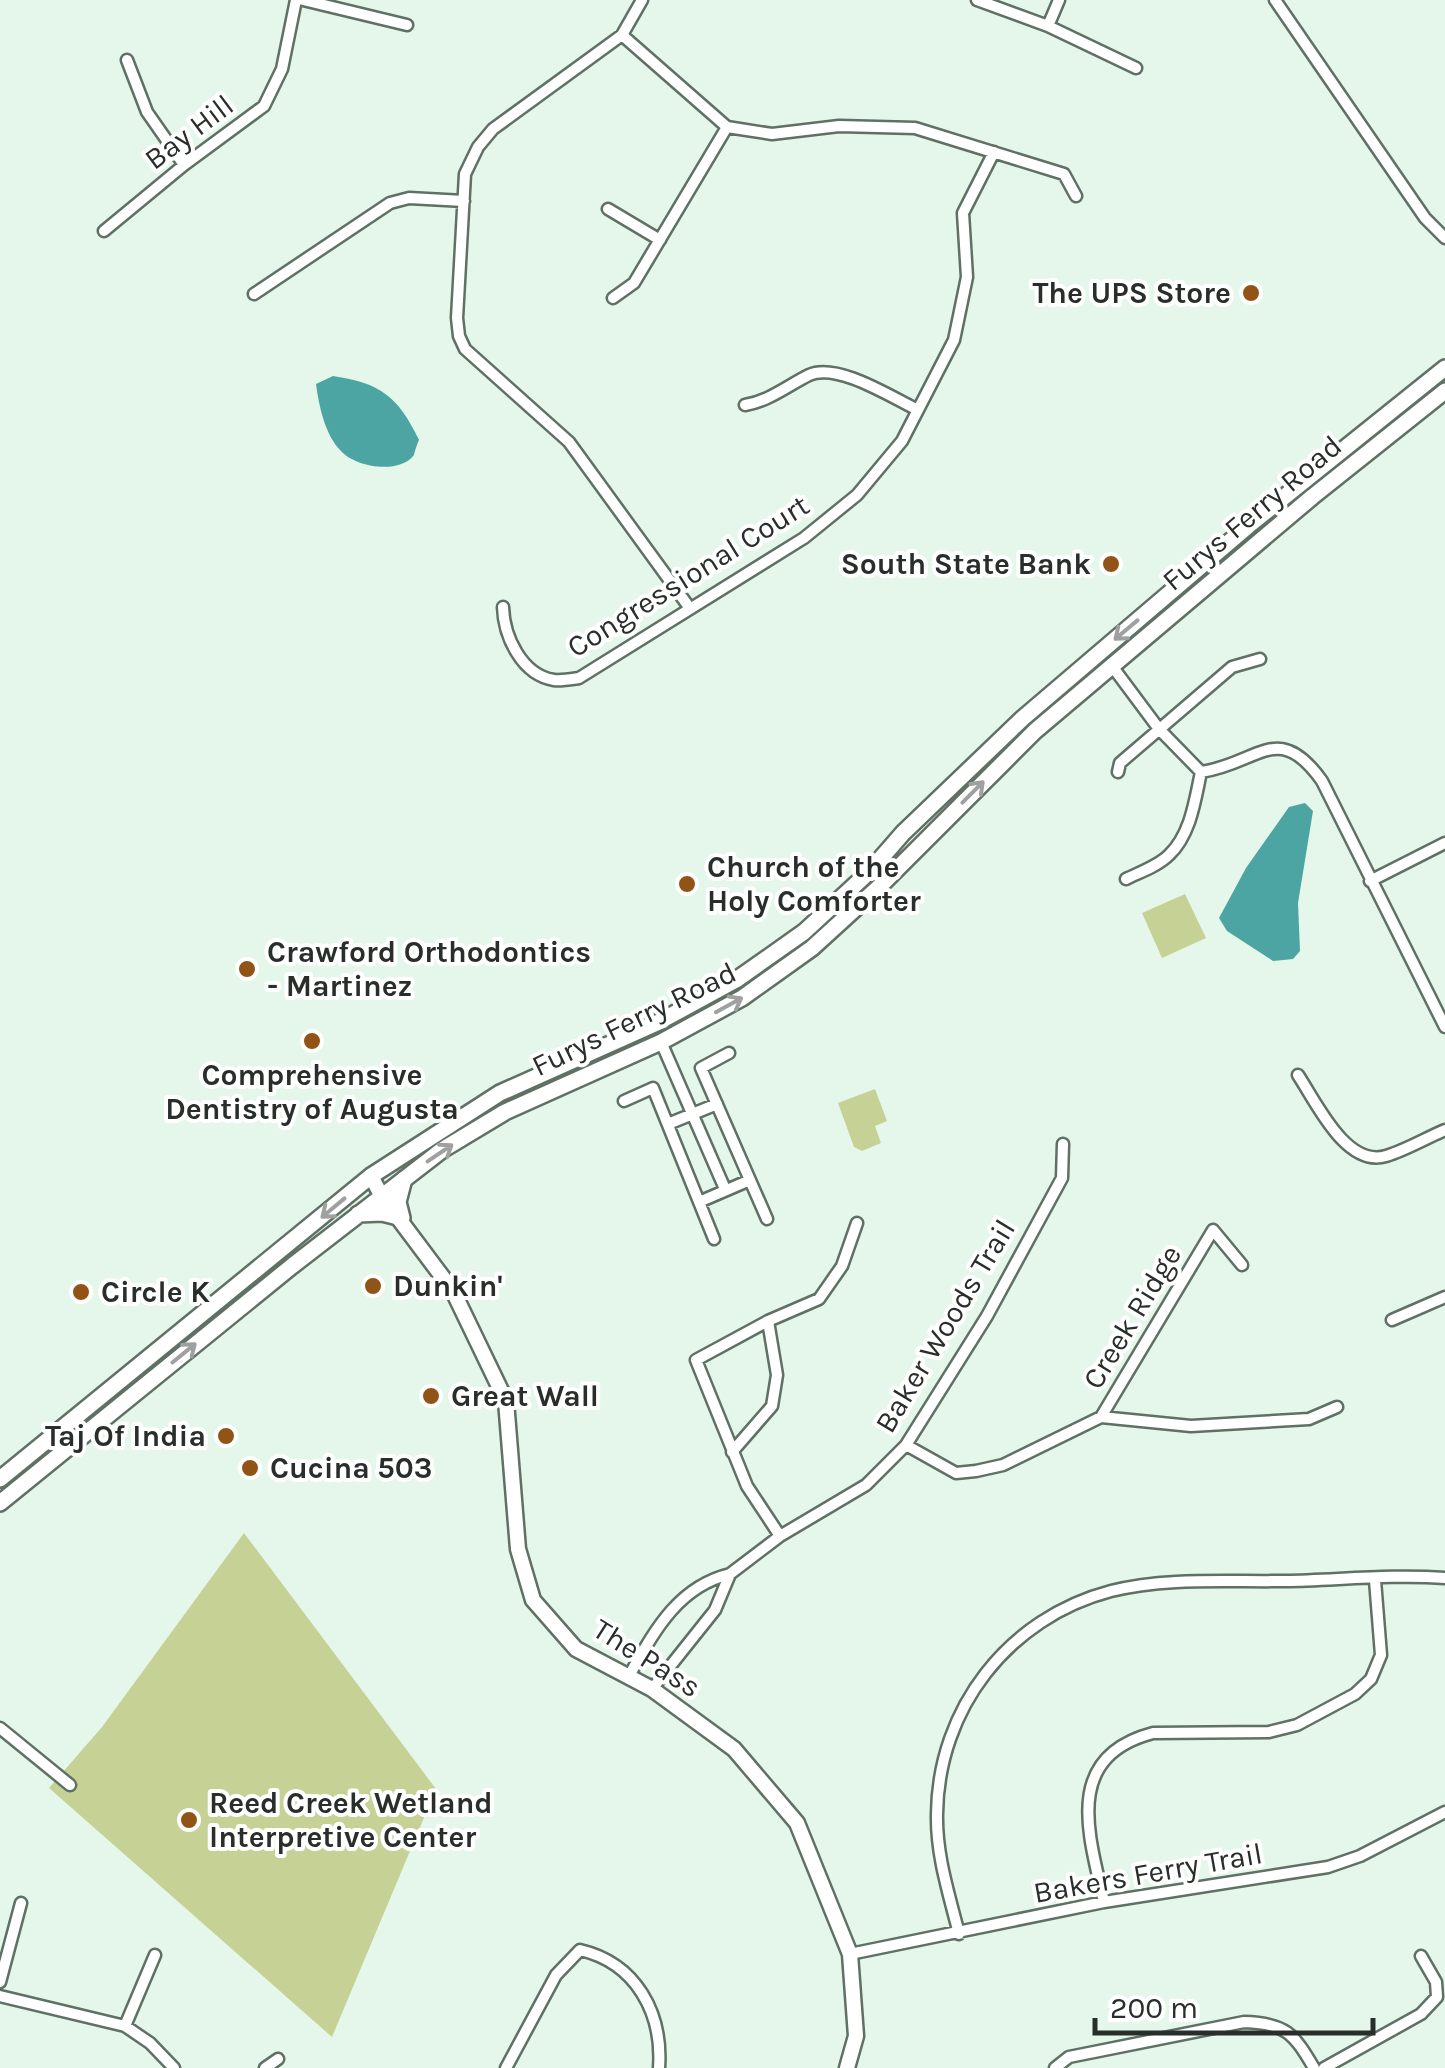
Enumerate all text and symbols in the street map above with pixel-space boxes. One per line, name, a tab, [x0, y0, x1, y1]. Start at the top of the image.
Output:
street label: Bay Hill	[137, 87, 241, 177]
place label: The UPS Store	[1032, 275, 1231, 311]
marker: The UPS Store	[1240, 282, 1262, 304]
street label: Furys Ferry Road	[1155, 428, 1349, 598]
street label: Congressional Court	[561, 487, 815, 665]
place label: South State Bank	[841, 546, 1091, 582]
marker: South State Bank	[1100, 553, 1122, 575]
one-way arrow	[1114, 618, 1140, 640]
one-way arrow	[960, 780, 984, 804]
place label: Church of the Holy Comforter	[707, 849, 921, 919]
marker: Church of the Holy Comforter	[676, 873, 698, 895]
place label: Crawford Orthodontics - Martinez	[267, 934, 591, 1004]
street label: Furys Ferry Road	[526, 954, 742, 1084]
marker: Crawford Orthodontics - Martinez	[236, 958, 258, 980]
one-way arrow	[714, 995, 743, 1014]
marker: Comprehensive Dentistry of Augusta	[301, 1030, 323, 1052]
place label: Comprehensive Dentistry of Augusta	[165, 1057, 459, 1127]
one-way arrow	[426, 1142, 453, 1163]
one-way arrow	[321, 1197, 347, 1219]
street label: Baker Woods Trail	[867, 1213, 1023, 1439]
street label: Creek Ridge	[1075, 1239, 1189, 1395]
place label: Dunkin'	[393, 1268, 503, 1304]
place label: Circle K	[101, 1274, 210, 1310]
marker: Dunkin'	[362, 1275, 384, 1297]
marker: Circle K	[70, 1281, 92, 1303]
one-way arrow	[170, 1343, 197, 1364]
place label: Great Wall	[451, 1378, 599, 1414]
marker: Great Wall	[420, 1385, 442, 1407]
place label: Taj Of India	[45, 1418, 206, 1454]
marker: Taj Of India	[215, 1425, 237, 1447]
place label: Cucina 503	[270, 1450, 432, 1486]
marker: Cucina 503	[239, 1457, 261, 1479]
street label: The Pass	[586, 1611, 708, 1705]
place label: Reed Creek Wetland Interpretive Center	[209, 1785, 493, 1855]
marker: Reed Creek Wetland Interpretive Center	[178, 1809, 200, 1831]
street label: Bakers Ferry Trail	[1031, 1835, 1265, 1911]
scale bar	[1095, 1973, 1372, 2035]
text: 200 m	[1110, 1990, 1198, 2026]

